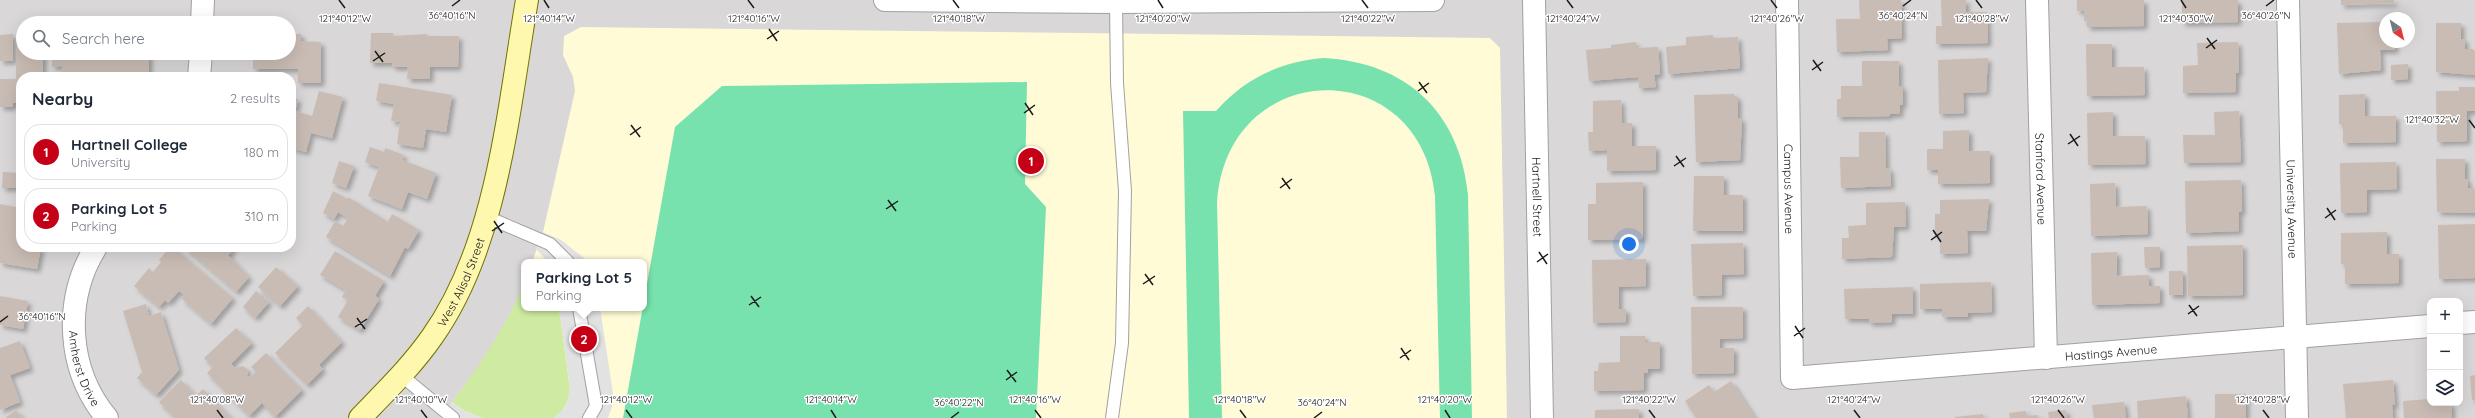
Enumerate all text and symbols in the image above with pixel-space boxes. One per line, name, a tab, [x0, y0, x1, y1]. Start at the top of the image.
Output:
text: 36°40'16"N	[428, 9, 476, 22]
text: 36°40'24"N	[1879, 9, 1927, 22]
text: 36°40'26"N	[2241, 9, 2291, 22]
text: 121°40'12"W	[319, 12, 371, 25]
text: 121°40'14"W	[523, 12, 575, 25]
text: 121°40'16"W	[728, 12, 780, 25]
text: 121°40'18"W	[933, 12, 985, 25]
text: 121°40'20"W	[1136, 12, 1191, 25]
text: 121°40'22"W	[1341, 12, 1395, 25]
text: 121°40'24"W	[1546, 12, 1600, 25]
text: 121°40'26"W	[1750, 12, 1804, 25]
text: 121°40'28"W	[1955, 12, 2009, 25]
text: 121°40'30"W	[2159, 12, 2213, 25]
north arrow	[2379, 12, 2415, 48]
search box	[16, 16, 296, 60]
icon: search	[30, 27, 52, 49]
text: Search here	[62, 29, 145, 48]
text: Nearby	[32, 88, 93, 109]
text: 2 results	[230, 90, 280, 106]
text: 121°40'32"W	[2405, 113, 2459, 126]
street label: Stanford Avenue	[2033, 133, 2050, 225]
text: Hartnell College	[71, 135, 188, 154]
text: 1	[43, 144, 49, 160]
text: 180 m	[244, 144, 279, 160]
street label: Campus Avenue	[1781, 144, 1798, 234]
pin: 1	[1018, 146, 1044, 176]
text: University	[71, 154, 130, 170]
street label: Hartnell Street	[1530, 157, 1546, 237]
street label: University Avenue	[2284, 159, 2301, 259]
text: Parking Lot 5	[71, 199, 167, 218]
text: 2	[42, 208, 50, 224]
text: 310 m	[244, 208, 279, 224]
text: Parking	[71, 218, 117, 234]
your location	[1619, 234, 1639, 254]
street label: West Alisal Street	[434, 235, 487, 329]
popup	[521, 259, 647, 311]
text: Parking Lot 5	[536, 268, 632, 287]
text: Parking	[536, 287, 582, 303]
map controls	[2427, 298, 2463, 406]
button: +	[2427, 298, 2463, 334]
text: 36°40'16"N	[18, 310, 66, 323]
pin: 2	[571, 324, 597, 354]
street label: Amherst Drive	[66, 330, 104, 409]
button: −	[2427, 334, 2463, 370]
street label: Hastings Avenue	[2064, 341, 2158, 363]
button: layers	[2427, 370, 2463, 406]
text: 121°40'08"W	[190, 393, 244, 406]
text: 121°40'10"W	[395, 393, 448, 406]
text: 121°40'12"W	[600, 393, 652, 406]
text: 121°40'14"W	[805, 393, 857, 406]
text: 121°40'16"W	[1009, 393, 1061, 406]
text: 121°40'18"W	[1214, 393, 1266, 406]
text: 121°40'20"W	[1418, 393, 1473, 406]
text: 121°40'22"W	[1622, 393, 1676, 406]
text: 121°40'24"W	[1827, 393, 1881, 406]
text: 121°40'26"W	[2031, 393, 2085, 406]
text: 121°40'28"W	[2236, 393, 2290, 406]
text: 36°40'22"N	[934, 396, 984, 409]
text: 36°40'24"N	[1298, 396, 1346, 409]

